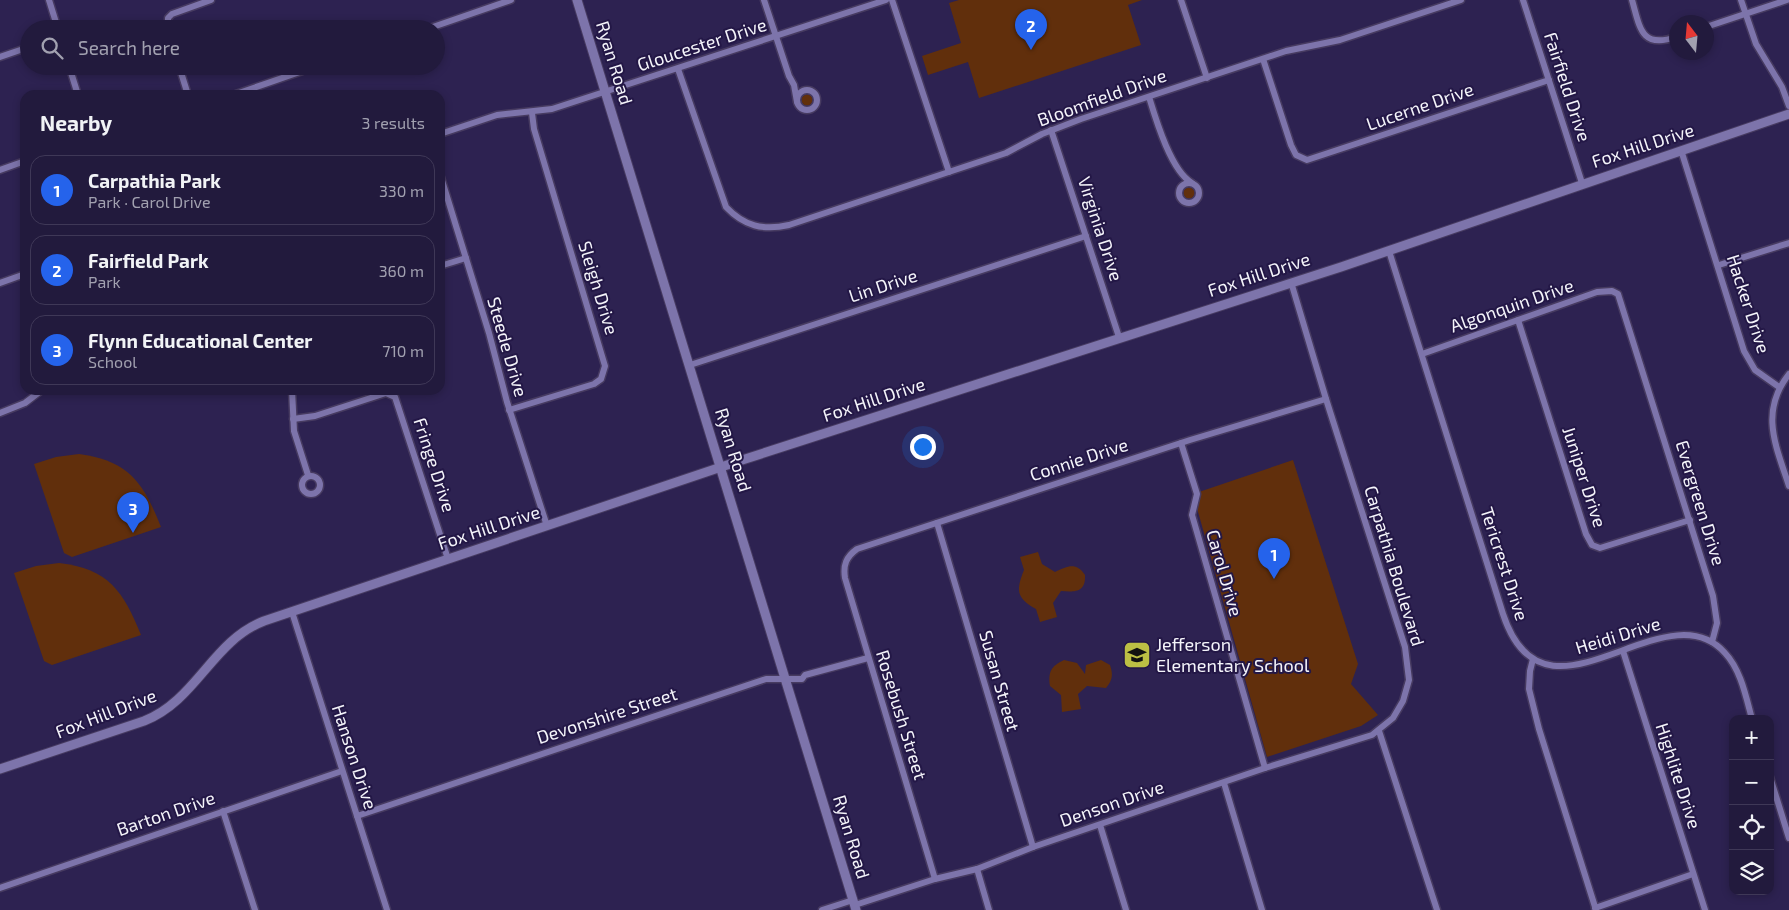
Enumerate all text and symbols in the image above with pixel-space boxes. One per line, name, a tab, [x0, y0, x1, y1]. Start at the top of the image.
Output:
pin: 2	[1015, 9, 1047, 50]
street label: Gloucester Drive	[634, 13, 769, 75]
north arrow	[1669, 15, 1714, 60]
street label: Ryan Road	[592, 18, 638, 107]
search box	[20, 20, 445, 75]
street label: Fairfield Drive	[1540, 29, 1596, 144]
icon: search	[38, 34, 66, 62]
text: Search here	[78, 36, 180, 59]
street label: Bloomfield Drive	[1034, 64, 1169, 131]
street label: Lucerne Drive	[1363, 77, 1476, 135]
text: Nearby	[40, 110, 112, 135]
text: 3 results	[362, 113, 425, 132]
street label: Fox Hill Drive	[1589, 118, 1697, 172]
text: Carpathia Park	[88, 169, 221, 192]
street label: Virginia Drive	[1074, 174, 1128, 284]
text: 1	[54, 181, 60, 200]
text: 330 m	[379, 181, 424, 200]
text: Park · Carol Drive	[88, 192, 211, 211]
street label: Sleigh Drive	[574, 238, 624, 337]
street label: Fox Hill Drive	[1205, 247, 1313, 301]
text: Fairfield Park	[88, 249, 209, 272]
street label: Hacker Drive	[1723, 251, 1775, 356]
text: 2	[52, 261, 62, 280]
text: 360 m	[379, 261, 424, 280]
street label: Lin Drive	[846, 264, 920, 306]
text: Park	[88, 272, 121, 291]
street label: Algonquin Drive	[1447, 274, 1576, 337]
street label: Steede Drive	[483, 294, 533, 399]
text: Flynn Educational Center	[88, 329, 312, 352]
text: 3	[52, 341, 62, 360]
text: 710 m	[382, 341, 424, 360]
text: School	[88, 352, 137, 371]
street label: Fox Hill Drive	[820, 372, 928, 426]
street label: Ryan Road	[711, 405, 757, 494]
street label: Fringe Drive	[409, 415, 461, 515]
street label: Juniper Drive	[1558, 423, 1612, 530]
street label: Connie Drive	[1027, 433, 1131, 485]
your location	[910, 434, 936, 460]
street label: Evergreen Drive	[1671, 437, 1730, 568]
street label: Carpathia Boulevard	[1360, 483, 1430, 649]
pin: 3	[117, 492, 149, 533]
street label: Fox Hill Drive	[435, 500, 543, 554]
street label: Tericrest Drive	[1476, 504, 1534, 623]
street label: Carol Drive	[1202, 527, 1248, 619]
pin: 1	[1258, 538, 1290, 579]
street label: Heidi Drive	[1573, 612, 1663, 658]
street label: Susan Street	[975, 628, 1025, 734]
place label: Jefferson Elementary School	[1156, 633, 1310, 676]
school or university icon: Jefferson Elementary School	[1122, 640, 1152, 670]
street label: Rosebush Street	[872, 647, 932, 782]
street label: Devonshire Street	[534, 682, 680, 748]
street label: Fox Hill Drive	[52, 684, 159, 742]
street label: Hanson Drive	[328, 701, 382, 812]
map controls	[1729, 715, 1774, 895]
button: +	[1729, 715, 1774, 760]
street label: Highlite Drive	[1651, 720, 1706, 831]
button: −	[1729, 760, 1774, 805]
street label: Denson Drive	[1057, 775, 1167, 831]
street label: Barton Drive	[114, 786, 218, 840]
street label: Ryan Road	[829, 792, 875, 881]
button: locate	[1729, 805, 1774, 850]
button: layers	[1729, 850, 1774, 895]

